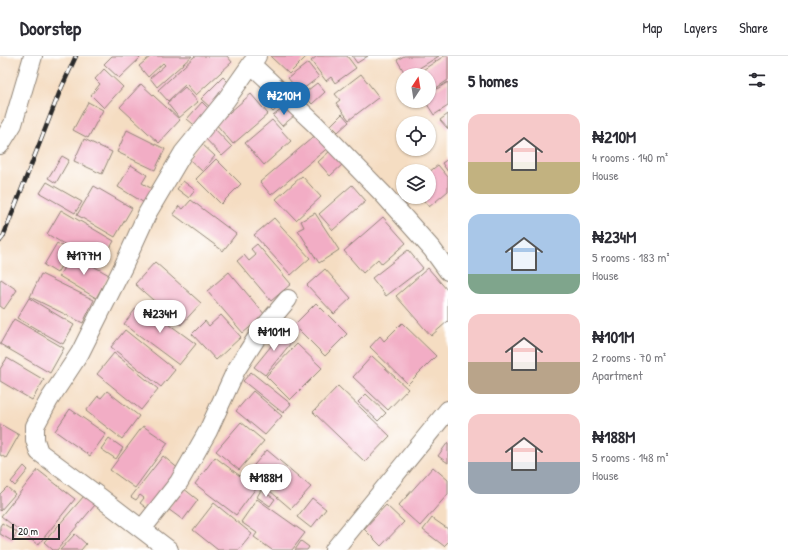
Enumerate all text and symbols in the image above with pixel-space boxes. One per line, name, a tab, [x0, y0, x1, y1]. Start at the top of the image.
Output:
text: Doorstep	[20, 15, 81, 41]
text: Map	[642, 18, 662, 37]
text: Layers	[684, 18, 717, 37]
text: Share	[739, 18, 768, 37]
north arrow	[396, 68, 436, 108]
map controls	[396, 68, 436, 204]
text: 5 homes	[468, 69, 518, 92]
icon: filters	[746, 69, 768, 91]
pin: ₦210M	[256, 82, 312, 116]
text: ₦210M	[267, 86, 301, 104]
button: locate	[396, 116, 436, 156]
text: ₦210M	[592, 125, 636, 148]
icon: home	[500, 130, 548, 178]
text: 4 rooms · 140 m²	[592, 148, 668, 166]
button: layers	[396, 164, 436, 204]
text: House	[592, 166, 619, 184]
text: ₦234M	[592, 225, 636, 248]
icon: home	[500, 230, 548, 278]
pin: ₦177M	[56, 242, 112, 276]
text: ₦177M	[67, 246, 101, 264]
text: 5 rooms · 183 m²	[592, 248, 669, 266]
text: House	[592, 266, 619, 284]
pin: ₦234M	[132, 300, 188, 334]
text: ₦234M	[143, 304, 177, 322]
pin: ₦101M	[246, 318, 302, 352]
text: ₦101M	[258, 322, 290, 340]
text: ₦101M	[592, 325, 634, 348]
icon: home	[500, 330, 548, 378]
text: 2 rooms · 70 m²	[592, 348, 666, 366]
text: Apartment	[592, 366, 643, 384]
text: ₦188M	[592, 425, 635, 448]
icon: home	[500, 430, 548, 478]
text: 5 rooms · 148 m²	[592, 448, 668, 466]
pin: ₦188M	[238, 464, 294, 498]
text: House	[592, 466, 619, 484]
text: ₦188M	[249, 468, 283, 486]
scale bar	[12, 522, 60, 541]
text: 20 m	[18, 524, 38, 538]

